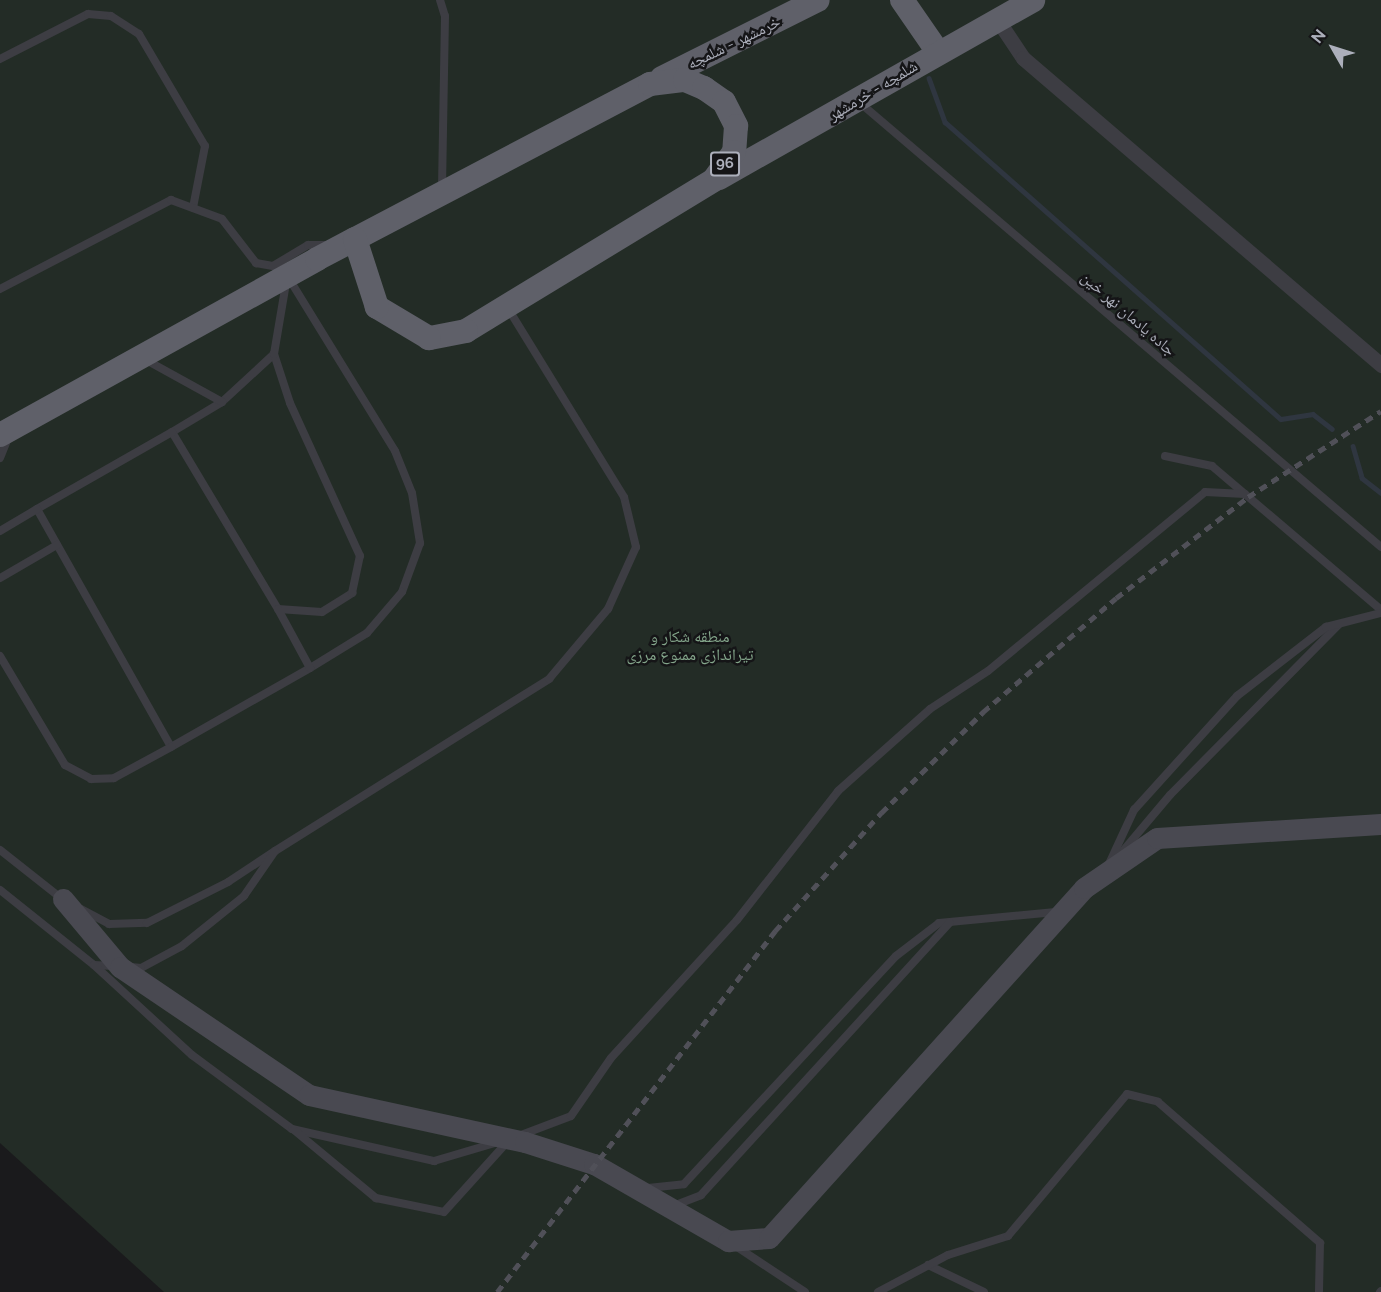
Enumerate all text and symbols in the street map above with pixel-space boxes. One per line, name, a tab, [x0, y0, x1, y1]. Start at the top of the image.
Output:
street label: خرمشهر - شلمچه	[684, 12, 784, 74]
north arrow	[1303, 18, 1363, 78]
text: N	[1307, 26, 1330, 47]
street label: شلمچه - خرمشهر	[825, 57, 921, 125]
road number: 96	[710, 152, 740, 176]
street label: جاده یادمان نهر خین	[1077, 268, 1179, 360]
park label: منطقه شکار و تیراندازی ممنوع مرزی	[626, 627, 754, 665]

